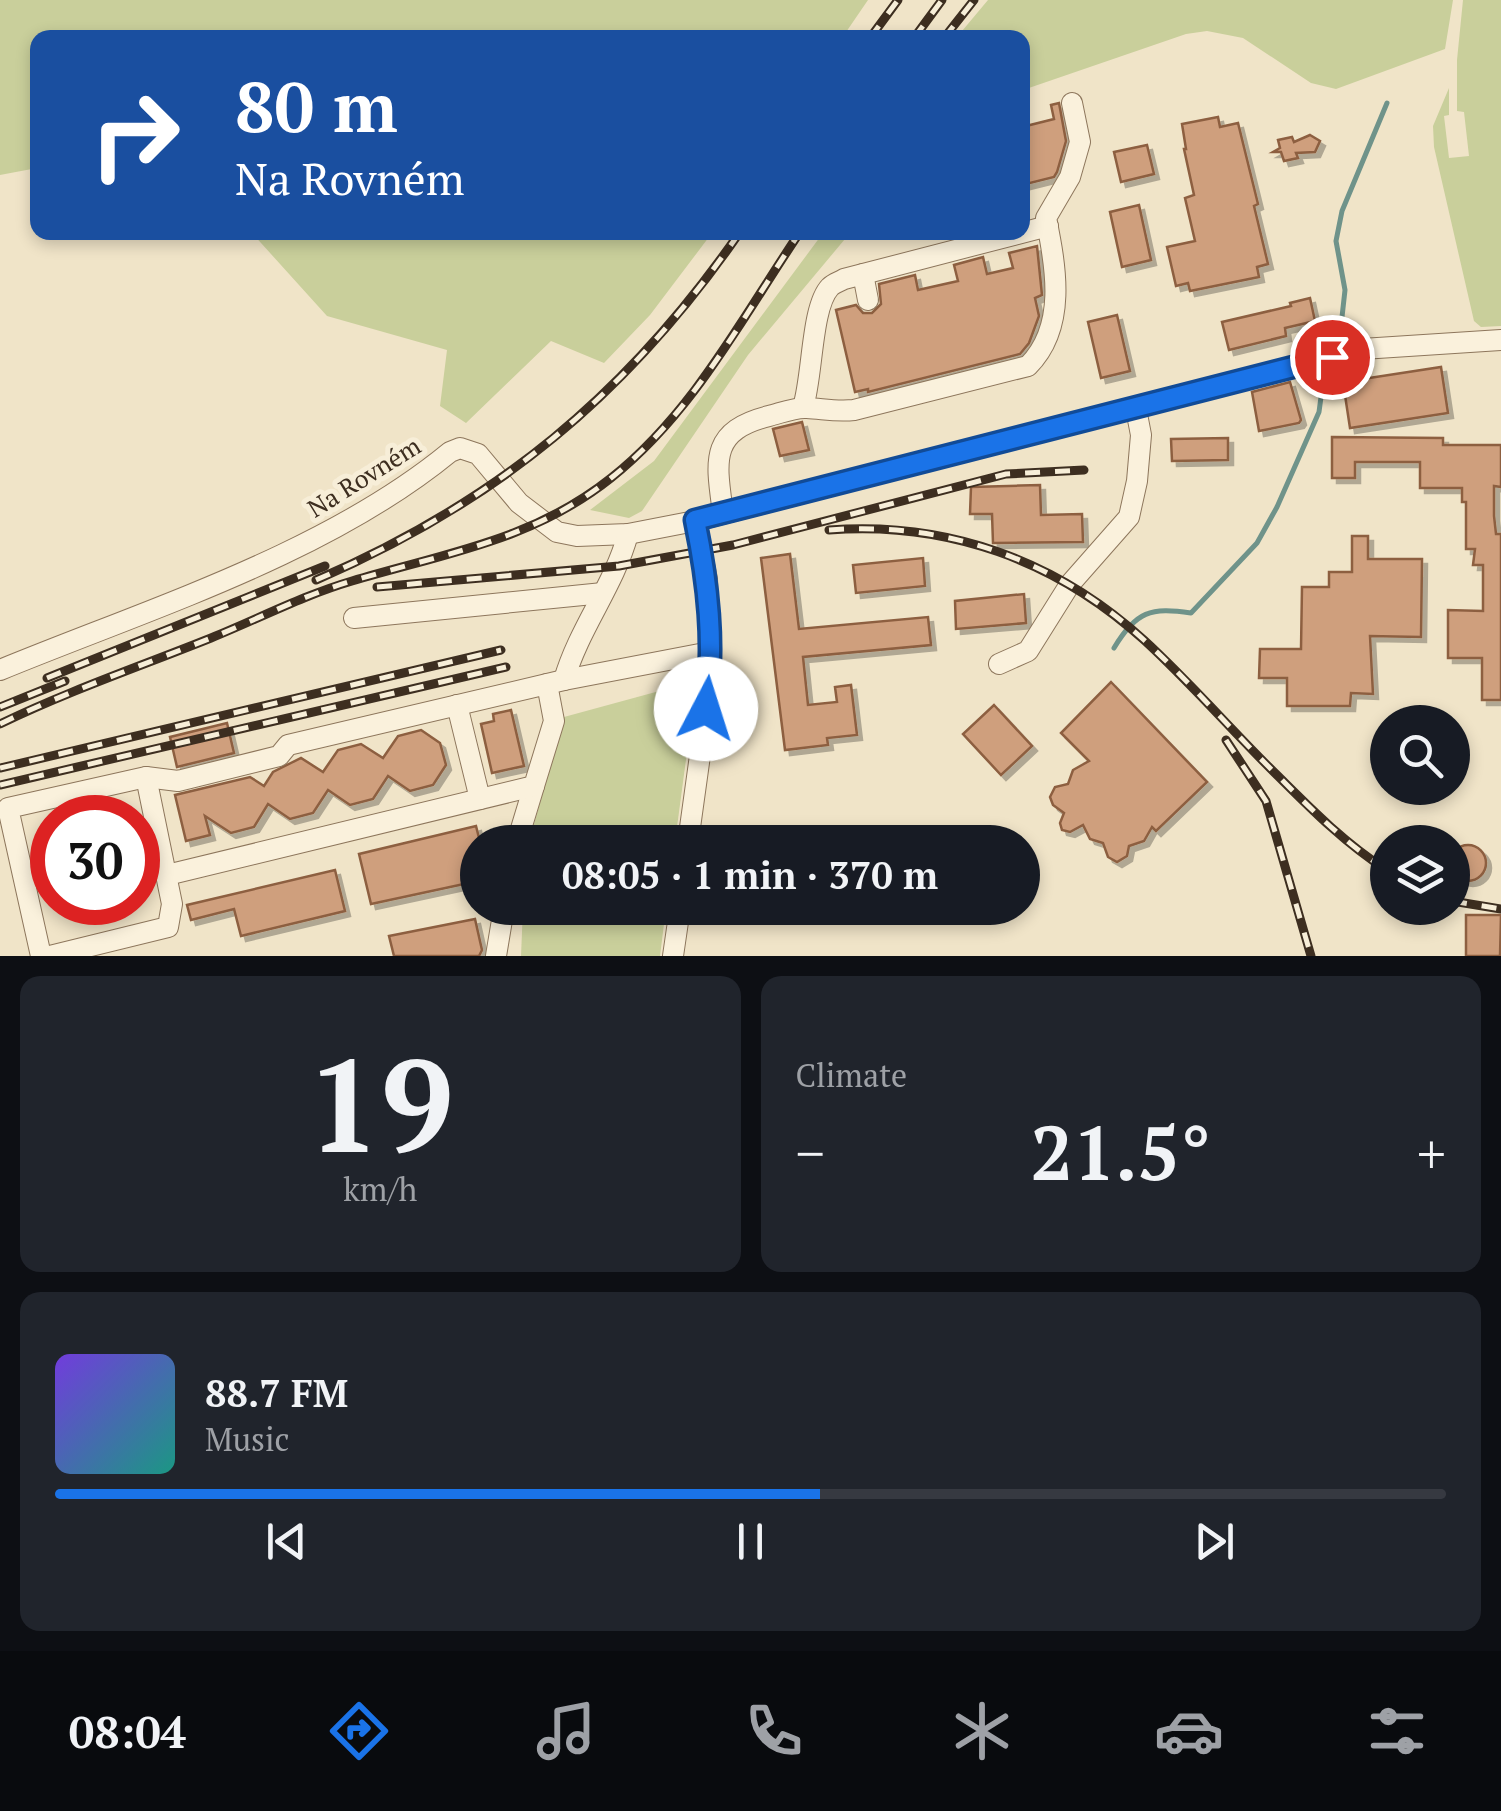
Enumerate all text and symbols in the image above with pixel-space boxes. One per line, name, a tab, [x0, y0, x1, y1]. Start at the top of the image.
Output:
text: 80 m	[235, 59, 398, 152]
icon: right	[70, 70, 200, 200]
text: Na Rovném	[235, 148, 465, 208]
pin	[1290, 315, 1375, 400]
icon: arrive	[1305, 330, 1360, 385]
street label: Na Rovném	[301, 429, 427, 524]
position arrow	[654, 657, 758, 761]
map controls	[1370, 705, 1470, 925]
button: search	[1370, 705, 1470, 805]
speed limit sign: 30	[30, 795, 160, 925]
button: layers	[1370, 825, 1470, 925]
text: 08:05 · 1 min · 370 m	[562, 850, 938, 900]
text: 19	[307, 1017, 454, 1189]
text: Climate	[796, 1054, 907, 1096]
text: 21.5°	[1031, 1102, 1211, 1201]
text: −	[796, 1116, 825, 1189]
text: +	[1417, 1116, 1446, 1189]
text: km/h	[343, 1168, 417, 1210]
text: 88.7 FM	[205, 1368, 348, 1418]
text: Music	[205, 1418, 290, 1460]
icon: previous	[259, 1514, 314, 1569]
icon: pause	[723, 1514, 778, 1569]
icon: next	[1187, 1514, 1242, 1569]
icon: directions	[324, 1696, 394, 1766]
icon: music	[531, 1696, 601, 1766]
icon: phone	[739, 1696, 809, 1766]
icon: climate	[947, 1696, 1017, 1766]
icon: car	[1154, 1696, 1224, 1766]
icon: filters	[1362, 1696, 1432, 1766]
text: 08:04	[69, 1701, 186, 1761]

